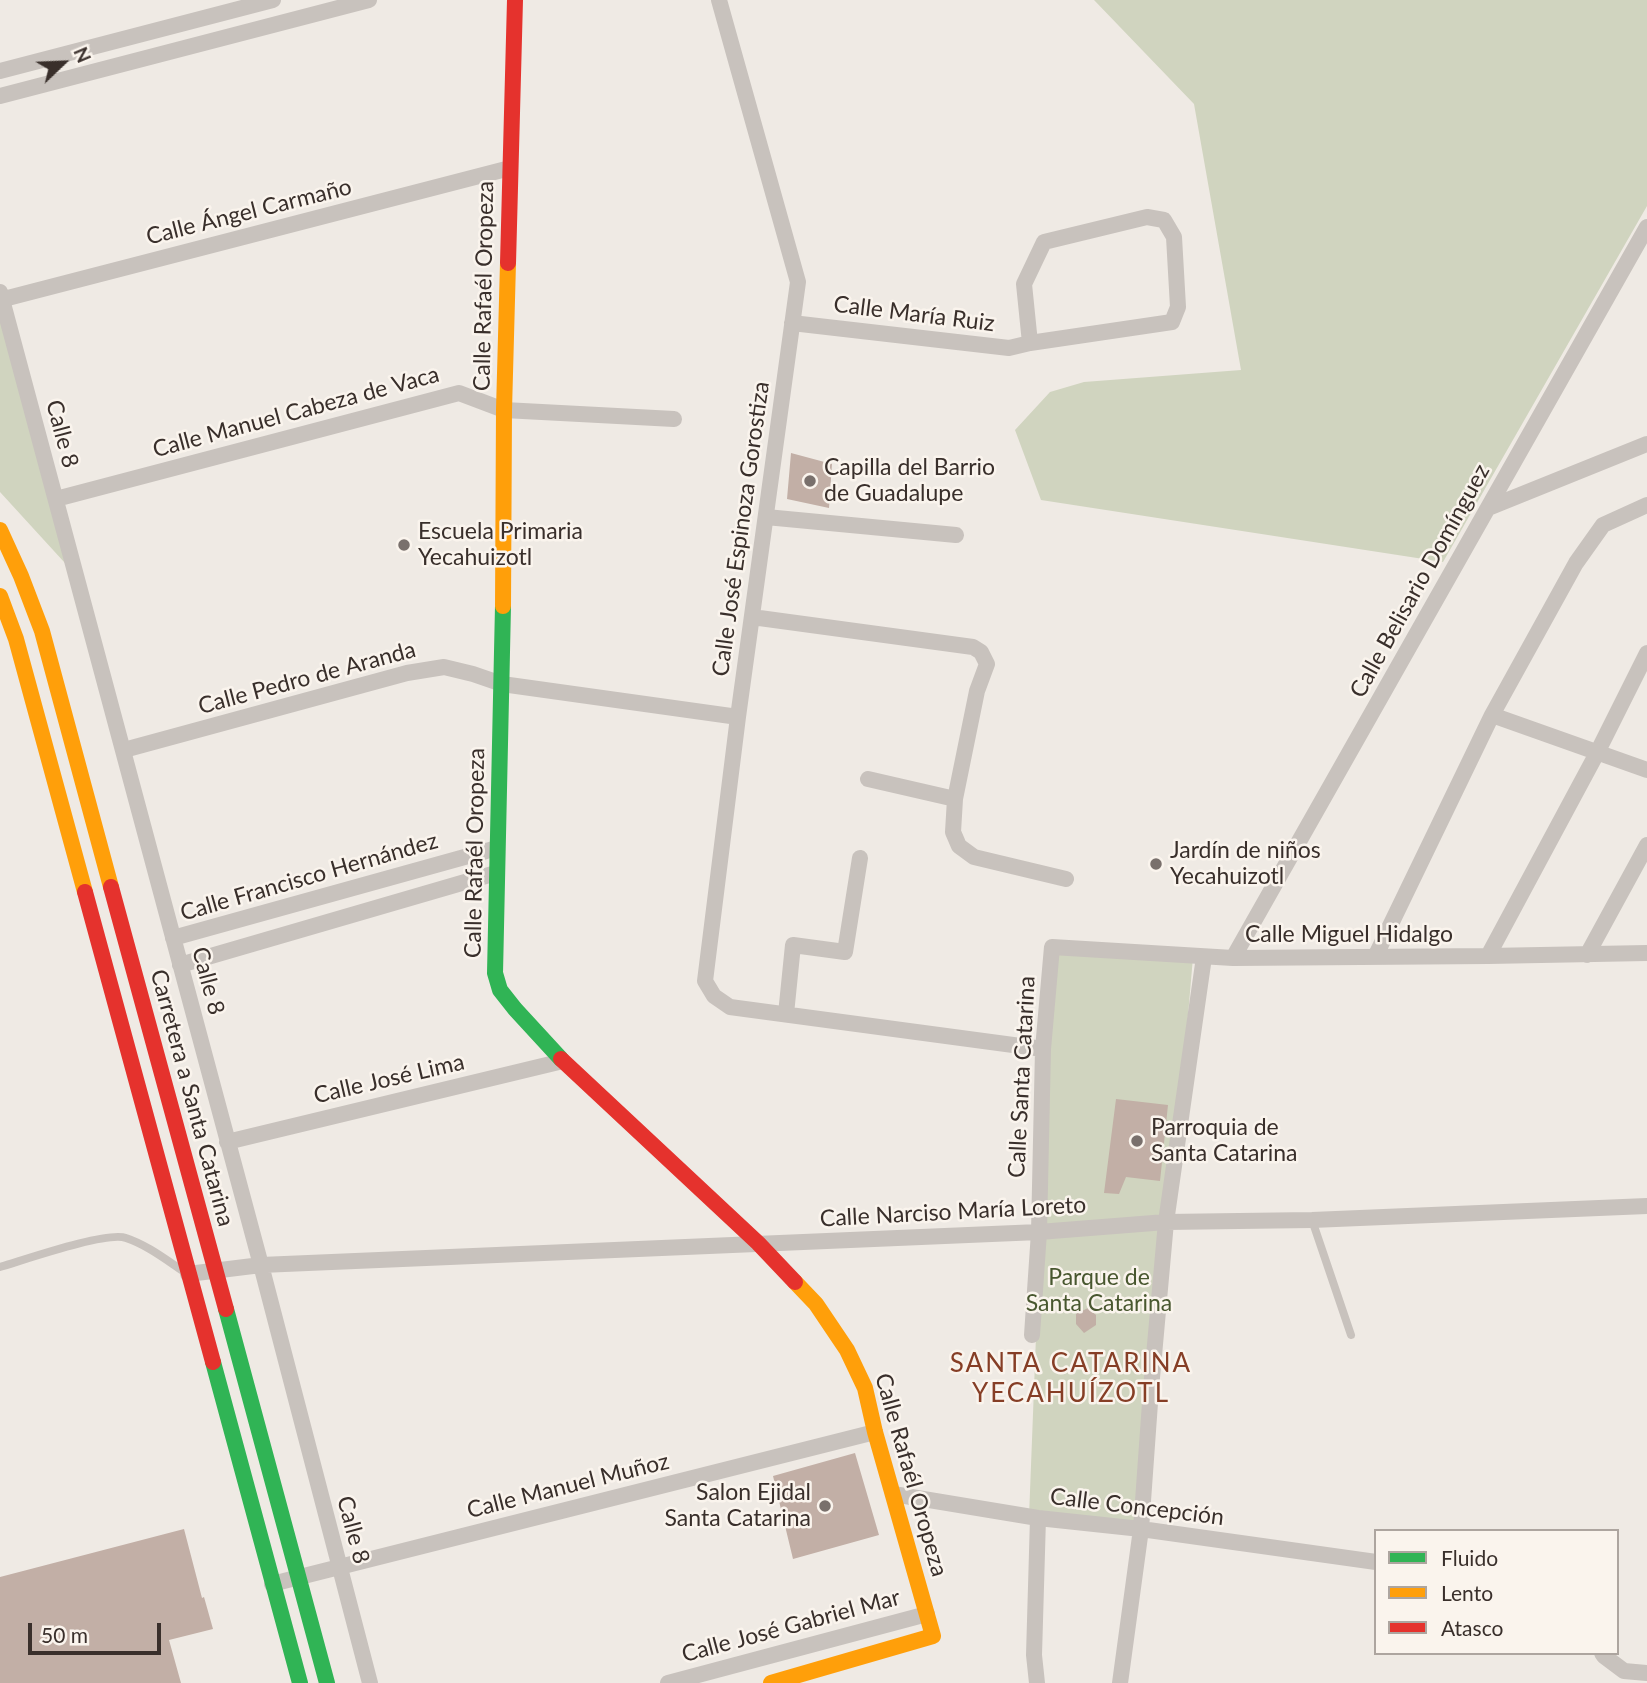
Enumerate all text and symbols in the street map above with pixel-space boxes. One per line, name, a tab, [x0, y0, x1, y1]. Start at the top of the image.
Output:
north arrow	[28, 28, 98, 98]
text: N	[69, 43, 96, 66]
street label: Calle Ángel Carmaño	[143, 173, 355, 251]
street label: Calle Rafaél Oropeza	[468, 181, 500, 391]
street label: Calle María Ruiz	[832, 290, 996, 338]
street label: Calle Manuel Cabeza de Vaca	[150, 360, 442, 464]
street label: Calle José Espinoza Gorostiza	[707, 380, 775, 678]
street label: Calle 8	[40, 397, 84, 471]
place label: Capilla del Barrio de Guadalupe	[824, 454, 995, 508]
street label: Calle Belisario Domínguez	[1344, 459, 1496, 703]
marker: Capilla del Barrio de Guadalupe	[802, 473, 818, 489]
place label: Escuela Primaria Yecahuizotl	[418, 518, 583, 572]
marker: Escuela Primaria Yecahuizotl	[396, 537, 412, 553]
street label: Calle Pedro de Aranda	[195, 636, 419, 720]
street label: Calle Rafaél Oropeza	[459, 748, 491, 958]
street label: Calle Francisco Hernández	[177, 827, 441, 927]
place label: Jardín de niños Yecahuizotl	[1170, 837, 1321, 891]
marker: Jardín de niños Yecahuizotl	[1148, 856, 1164, 872]
street label: Calle Miguel Hidalgo	[1245, 921, 1453, 949]
street label: Calle 8	[186, 944, 230, 1018]
street label: Carretera a Santa Catarina	[144, 967, 240, 1229]
street label: Calle Santa Catarina	[1003, 975, 1041, 1179]
street label: Calle José Lima	[311, 1048, 467, 1110]
place label: Parroquia de Santa Catarina	[1151, 1114, 1297, 1168]
marker: Parroquia de Santa Catarina	[1129, 1133, 1145, 1149]
street label: Calle Narciso María Loreto	[819, 1191, 1087, 1233]
park label: Parque de Santa Catarina	[1026, 1264, 1172, 1318]
district label: SANTA CATARINA YECAHUÍZOTL	[952, 1348, 1190, 1410]
street label: Calle Rafaél Oropeza	[869, 1370, 953, 1580]
street label: Calle Manuel Muñoz	[464, 1448, 672, 1524]
place label: Salon Ejidal Santa Catarina	[665, 1479, 811, 1533]
street label: Calle Concepción	[1049, 1483, 1225, 1531]
street label: Calle 8	[331, 1493, 375, 1567]
marker: Salon Ejidal Santa Catarina	[817, 1498, 833, 1514]
legend	[1374, 1529, 1619, 1655]
text: Fluido	[1441, 1545, 1498, 1570]
text: Lento	[1441, 1580, 1493, 1605]
street label: Calle José Gabriel Mar	[679, 1584, 903, 1668]
scale bar	[32, 1610, 164, 1654]
text: Atasco	[1441, 1615, 1503, 1640]
text: 50 m	[41, 1622, 88, 1647]

